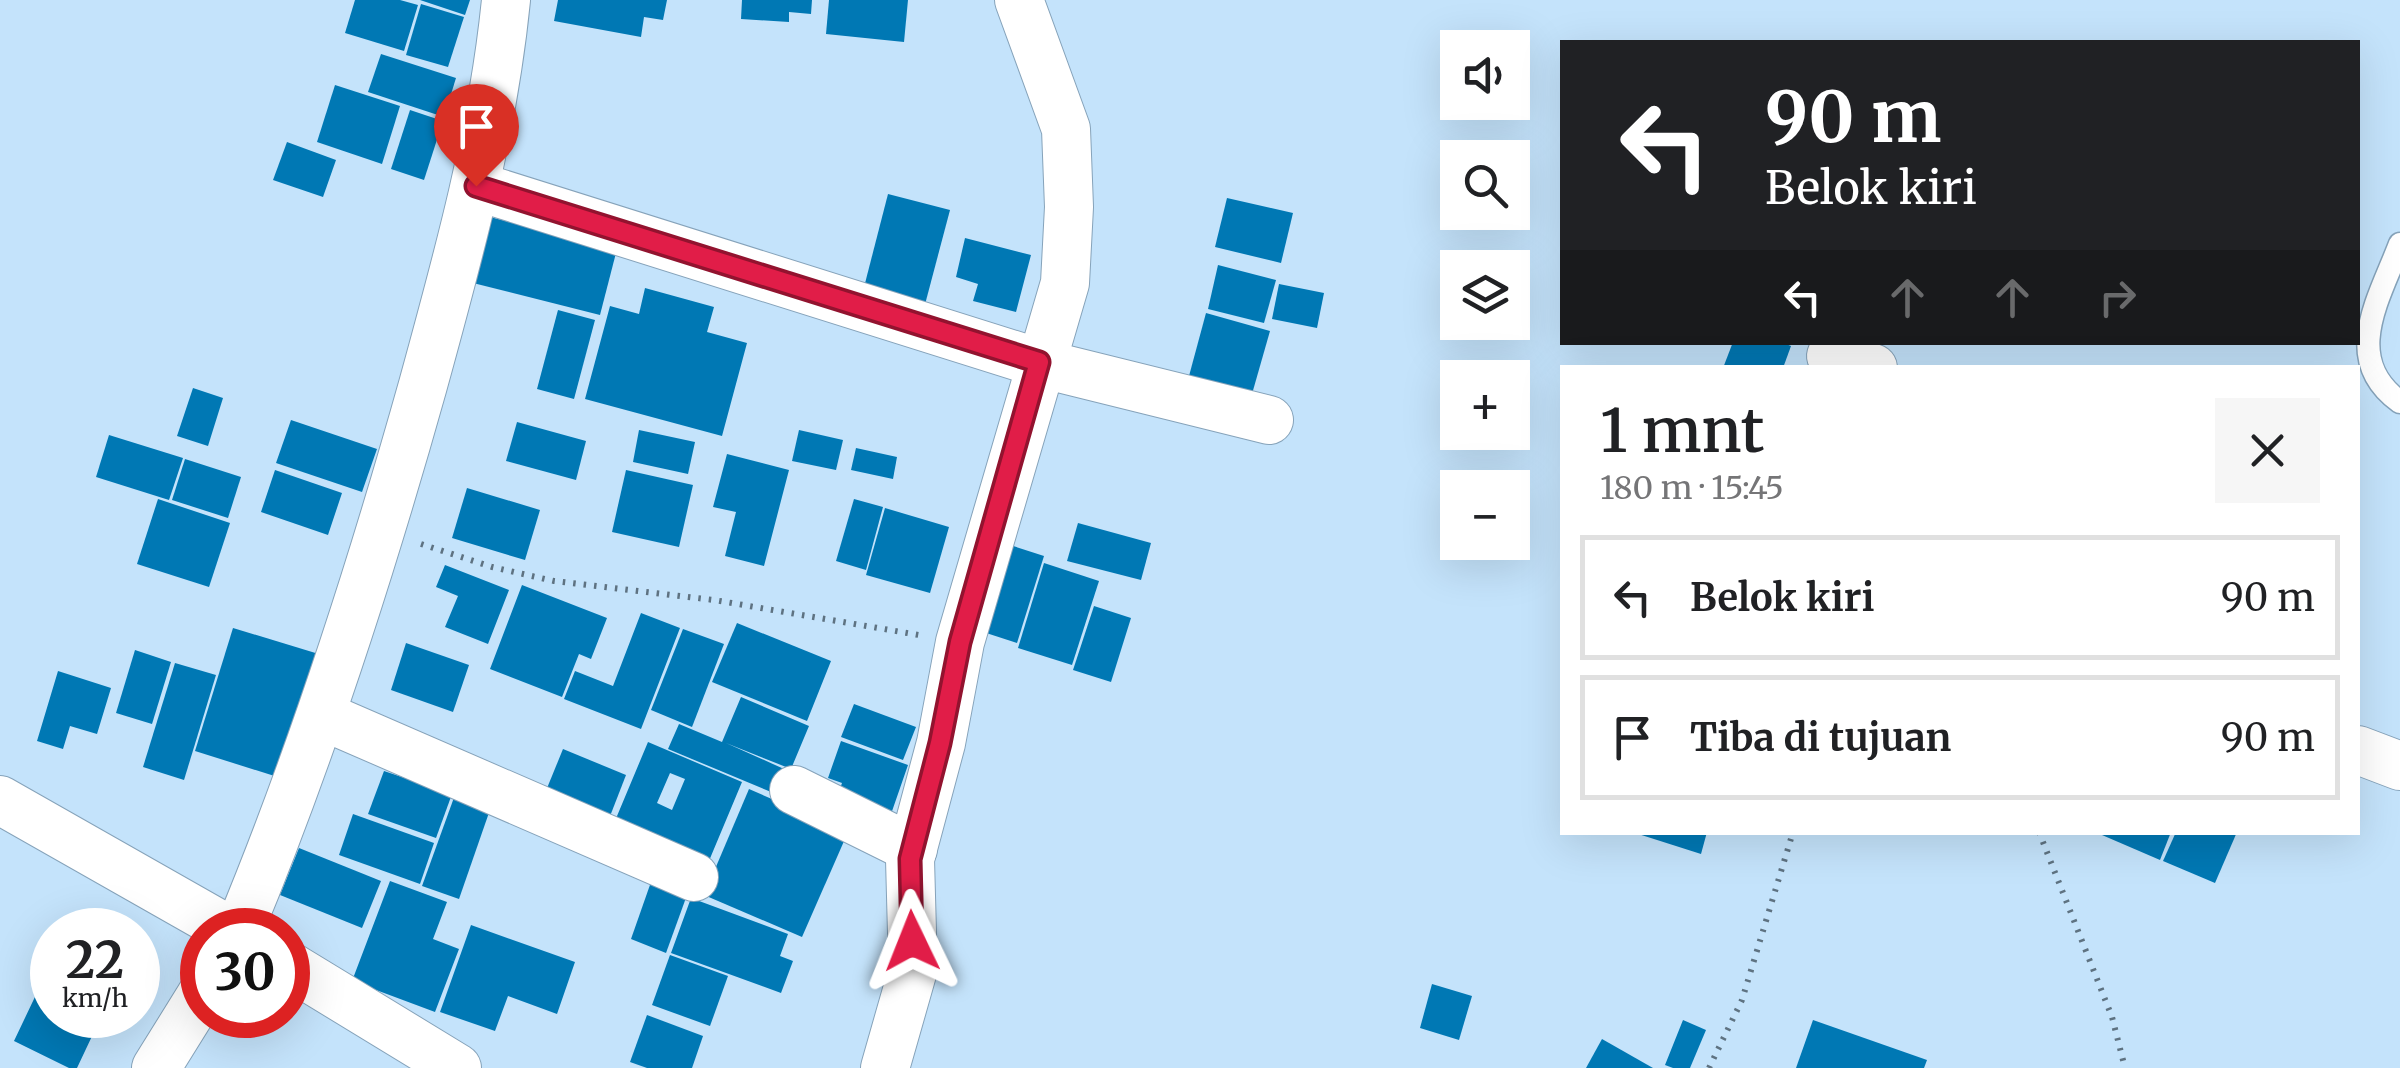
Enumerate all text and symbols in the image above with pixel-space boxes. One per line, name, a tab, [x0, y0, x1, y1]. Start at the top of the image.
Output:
map controls	[1440, 30, 1530, 560]
button: sound	[1440, 30, 1530, 120]
text: 90 m	[1765, 73, 1942, 161]
icon: left	[1600, 80, 1730, 210]
pin	[434, 84, 519, 187]
icon: arrive	[449, 99, 504, 154]
button: search	[1440, 140, 1530, 230]
text: Belok kiri	[1765, 160, 1977, 216]
button: layers	[1440, 250, 1530, 340]
icon: left	[1775, 270, 1830, 325]
icon: ahead	[1880, 270, 1935, 325]
icon: ahead	[1985, 270, 2040, 325]
icon: right	[2090, 270, 2145, 325]
button: +	[1440, 360, 1530, 450]
text: 1 mnt	[1600, 393, 1765, 468]
button: close	[2215, 398, 2320, 503]
text: 180 m · 15:45	[1600, 468, 1784, 508]
button: −	[1440, 470, 1530, 560]
icon: left	[1605, 570, 1660, 625]
text: Belok kiri	[1690, 574, 1874, 621]
text: 90 m	[2221, 574, 2315, 621]
icon: arrive	[1605, 710, 1660, 765]
text: Tiba di tujuan	[1690, 714, 1951, 761]
text: 90 m	[2221, 714, 2315, 761]
position arrow	[860, 889, 964, 993]
speed limit sign: 30	[180, 908, 310, 1038]
text: 22	[66, 929, 124, 992]
text: km/h	[62, 982, 128, 1014]

